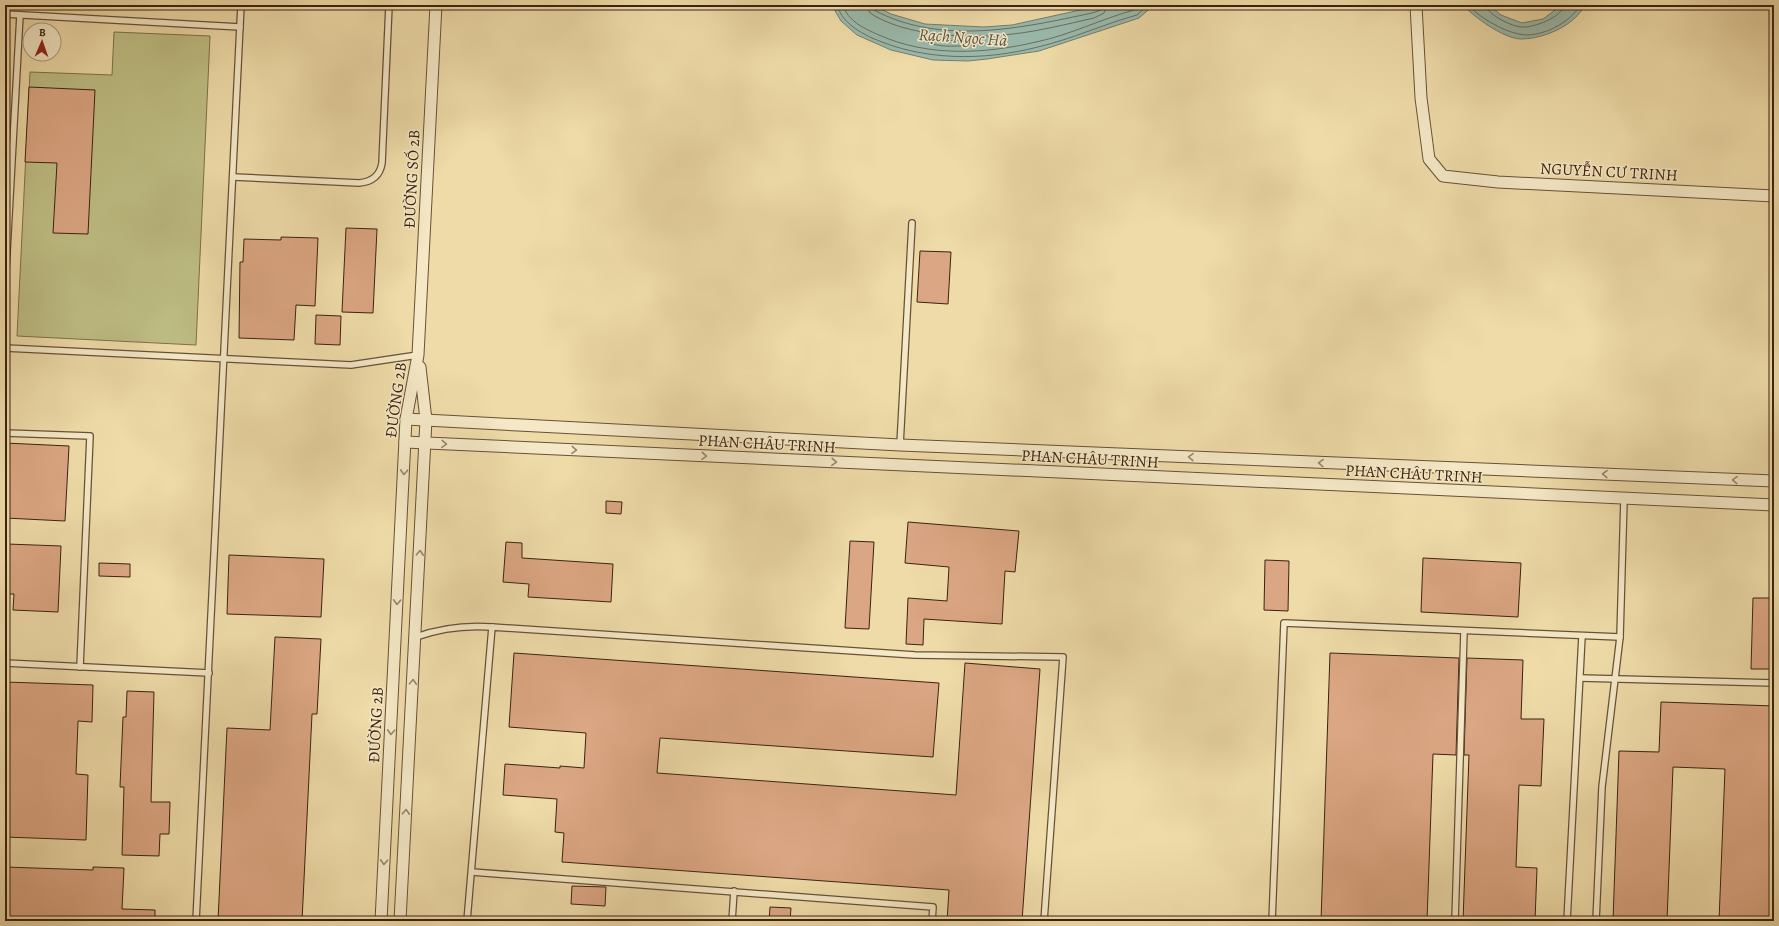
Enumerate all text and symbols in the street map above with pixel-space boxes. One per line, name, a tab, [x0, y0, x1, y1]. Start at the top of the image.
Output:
north arrow	[22, 22, 62, 62]
water label: Rạch Ngọc Hà	[918, 23, 1008, 52]
text: B	[39, 25, 46, 40]
street label: ĐƯỜNG SỐ 2B	[398, 129, 426, 229]
street label: NGUYỄN CƯ TRINH	[1540, 157, 1678, 187]
street label: ĐƯỜNG 2B	[380, 361, 412, 439]
street label: PHAN CHÂU TRINH	[698, 429, 836, 459]
one-way arrow	[441, 440, 447, 449]
street label: PHAN CHÂU TRINH	[1021, 444, 1159, 474]
one-way arrow	[571, 446, 577, 455]
one-way arrow	[701, 452, 707, 461]
one-way arrow	[1188, 453, 1194, 461]
one-way arrow	[831, 458, 837, 467]
one-way arrow	[1318, 458, 1324, 467]
street label: PHAN CHÂU TRINH	[1345, 459, 1483, 489]
one-way arrow	[399, 469, 408, 475]
one-way arrow	[1602, 470, 1608, 479]
one-way arrow	[1732, 475, 1738, 484]
one-way arrow	[415, 550, 424, 556]
one-way arrow	[393, 599, 401, 605]
one-way arrow	[409, 679, 418, 685]
street label: ĐƯỜNG 2B	[363, 686, 389, 764]
one-way arrow	[386, 729, 395, 735]
one-way arrow	[402, 809, 411, 815]
one-way arrow	[380, 859, 388, 865]

